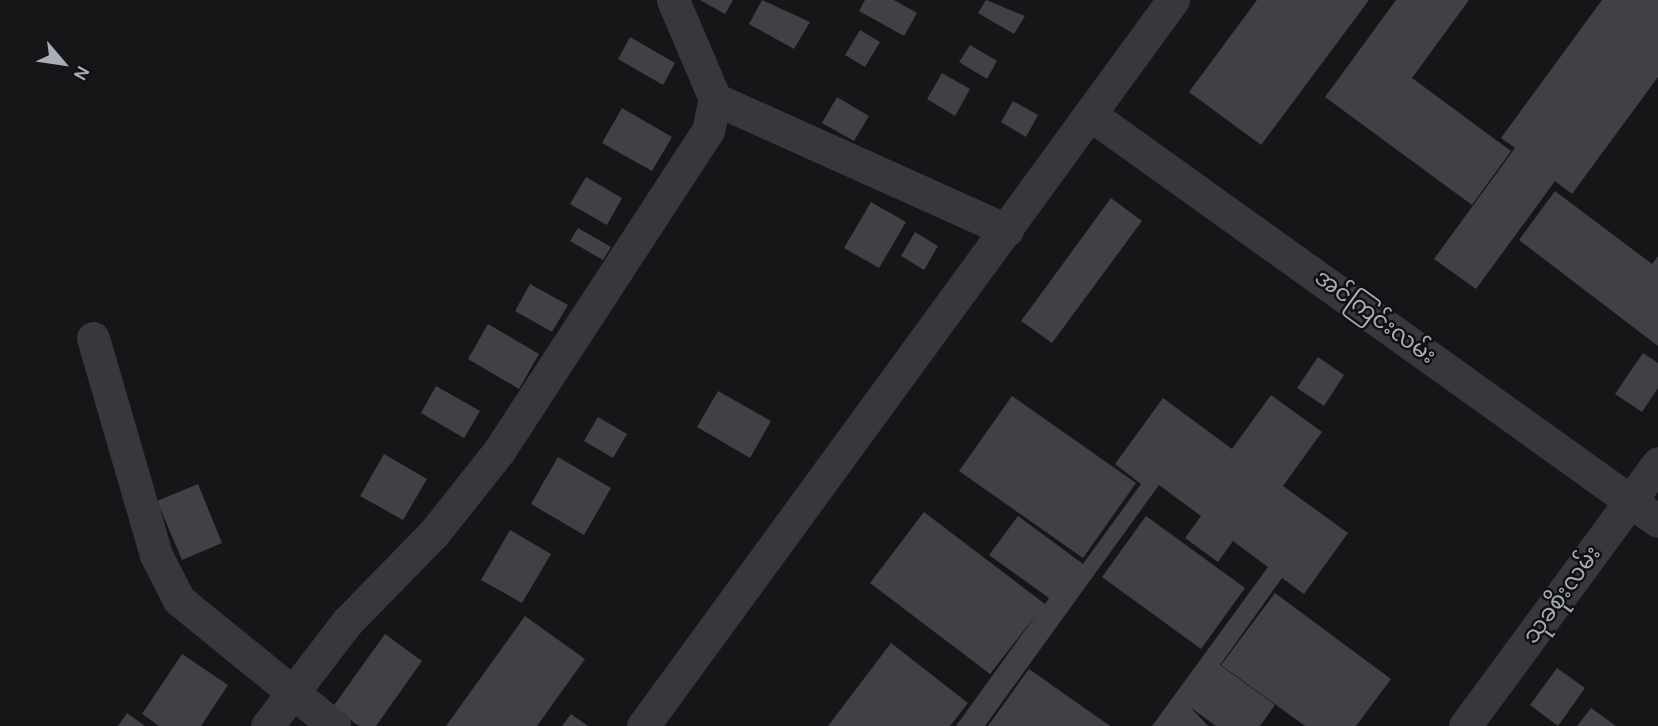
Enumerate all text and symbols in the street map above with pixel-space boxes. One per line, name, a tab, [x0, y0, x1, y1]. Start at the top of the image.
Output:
north arrow	[28, 28, 98, 98]
text: N	[68, 62, 94, 84]
street label: အင်ကြင်းလမ်း	[1309, 264, 1441, 370]
street label: သုခစိုးလမ်း	[1517, 541, 1607, 649]

